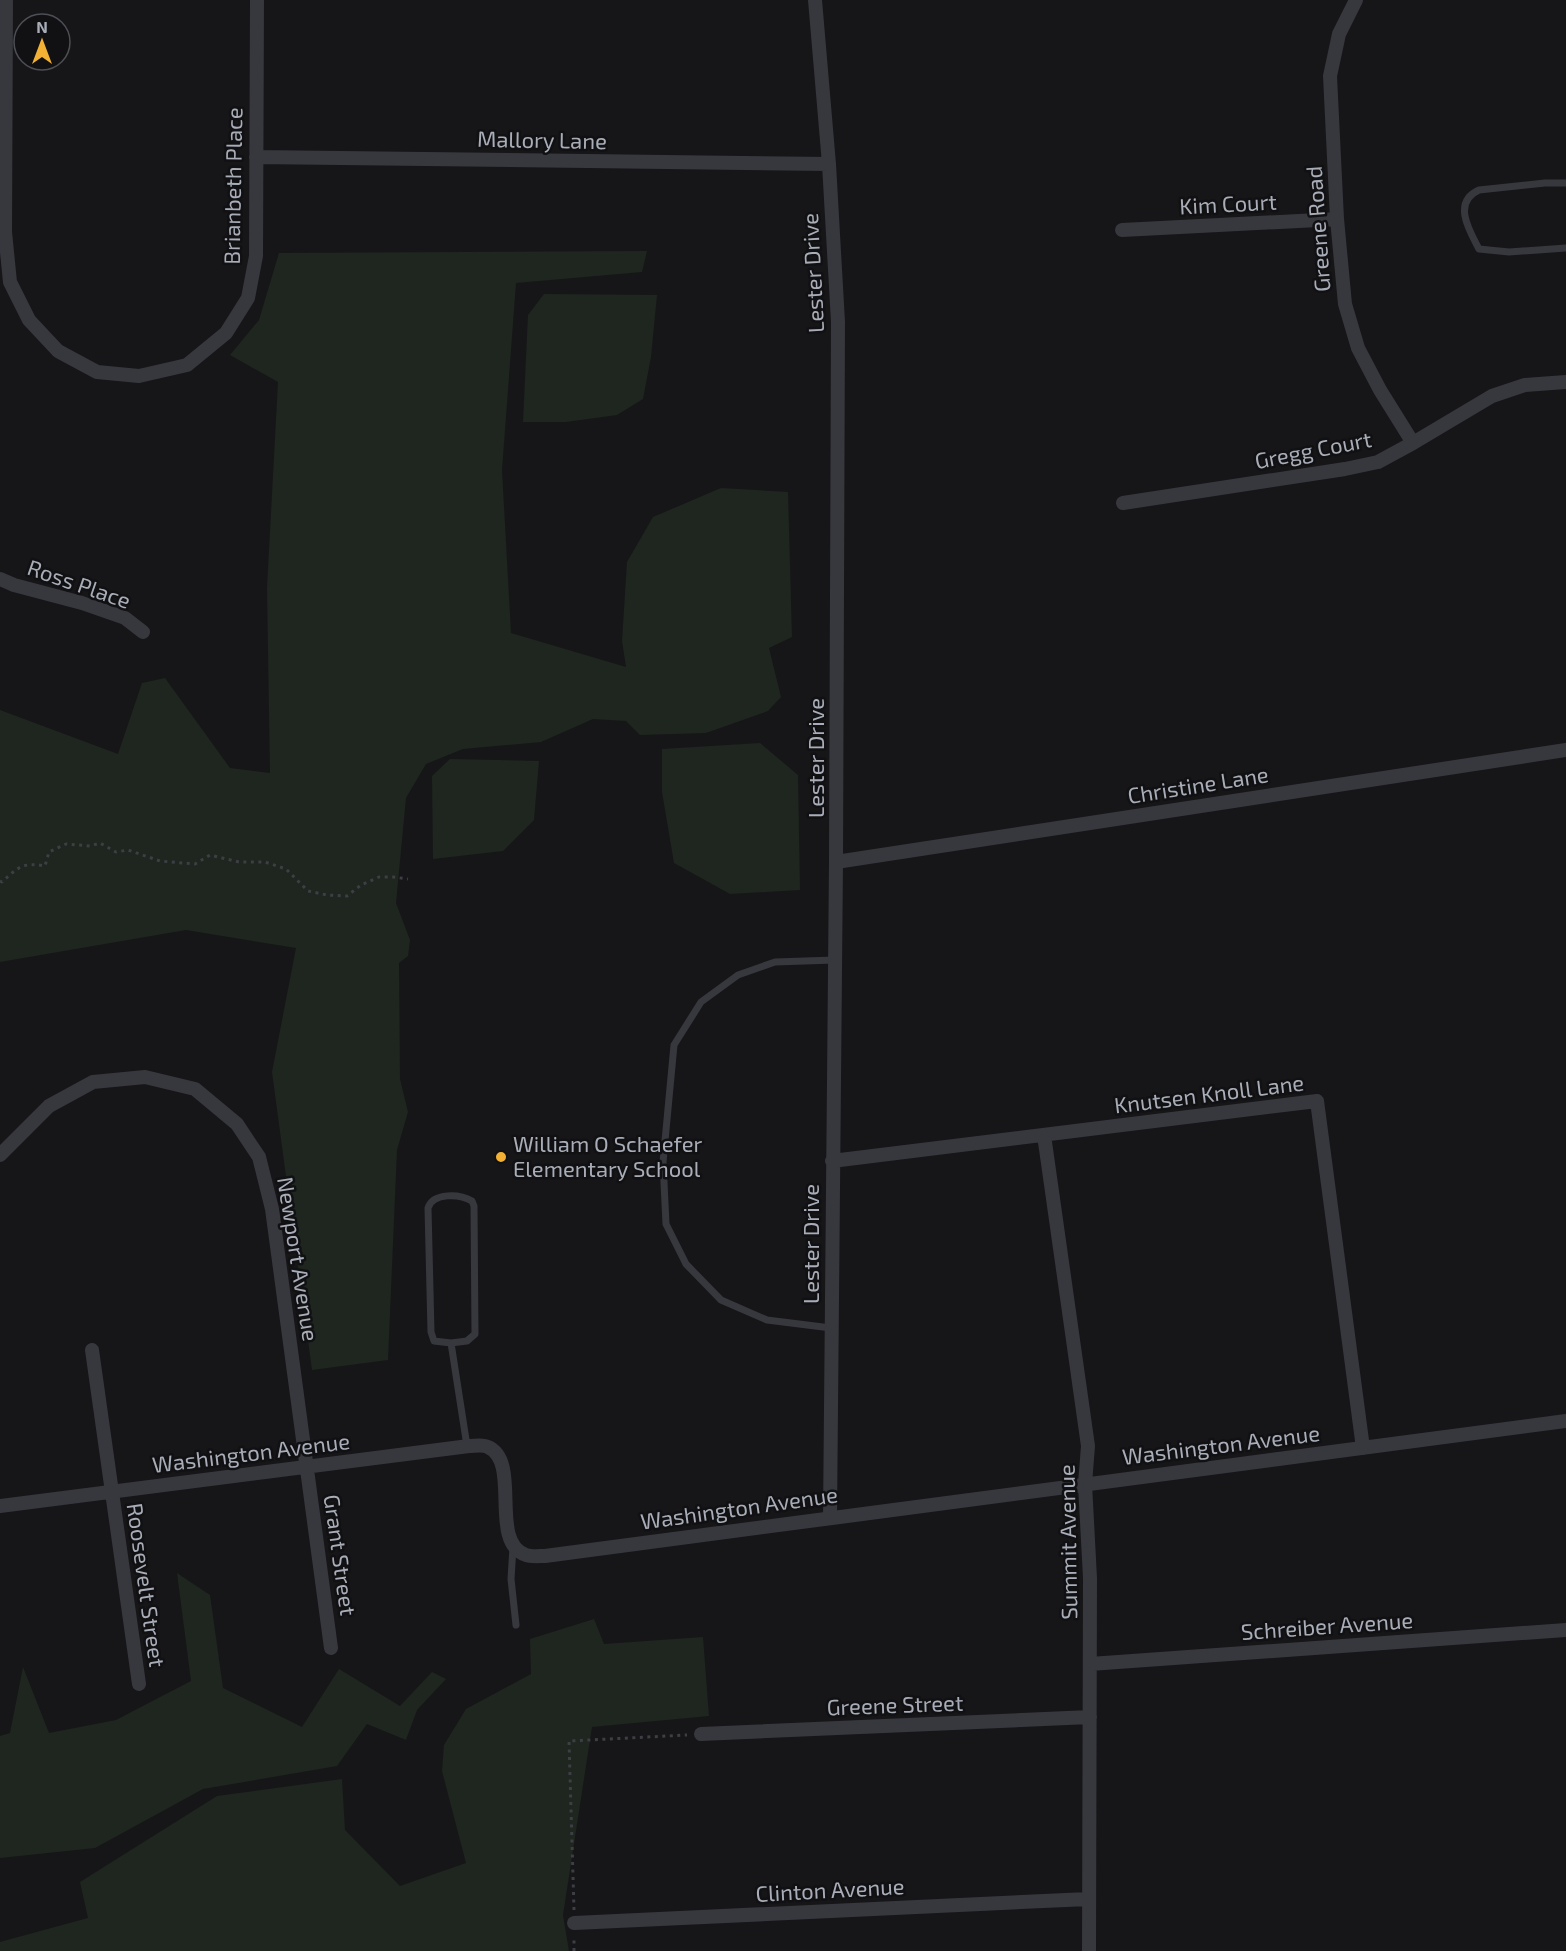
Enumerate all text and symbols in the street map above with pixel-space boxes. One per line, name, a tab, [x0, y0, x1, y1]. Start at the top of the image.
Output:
north arrow	[12, 12, 72, 72]
text: N	[36, 17, 48, 36]
street label: Brianbeth Place	[218, 107, 246, 265]
street label: Mallory Lane	[477, 125, 607, 153]
street label: Greene Road	[1300, 165, 1334, 293]
street label: Kim Court	[1179, 187, 1277, 219]
street label: Lester Drive	[796, 212, 828, 334]
street label: Gregg Court	[1252, 425, 1373, 473]
street label: Ross Place	[24, 553, 134, 613]
street label: Lester Drive	[802, 698, 828, 818]
street label: Christine Lane	[1126, 760, 1270, 808]
street label: Knutsen Knoll Lane	[1112, 1068, 1305, 1118]
place label: William O Schaefer Elementary School	[513, 1130, 702, 1181]
marker: William O Schaefer Elementary School	[494, 1150, 508, 1164]
street label: Newport Avenue	[273, 1175, 325, 1343]
street label: Lester Drive	[797, 1184, 823, 1304]
street label: Washington Avenue	[1121, 1419, 1321, 1469]
street label: Washington Avenue	[151, 1427, 351, 1477]
street label: Summit Avenue	[1053, 1464, 1081, 1620]
street label: Washington Avenue	[639, 1480, 839, 1534]
street label: Grant Street	[320, 1493, 362, 1617]
street label: Roosevelt Street	[123, 1501, 171, 1669]
street label: Schreiber Avenue	[1240, 1606, 1414, 1644]
street label: Greene Street	[826, 1689, 964, 1719]
street label: Clinton Avenue	[755, 1872, 905, 1906]

